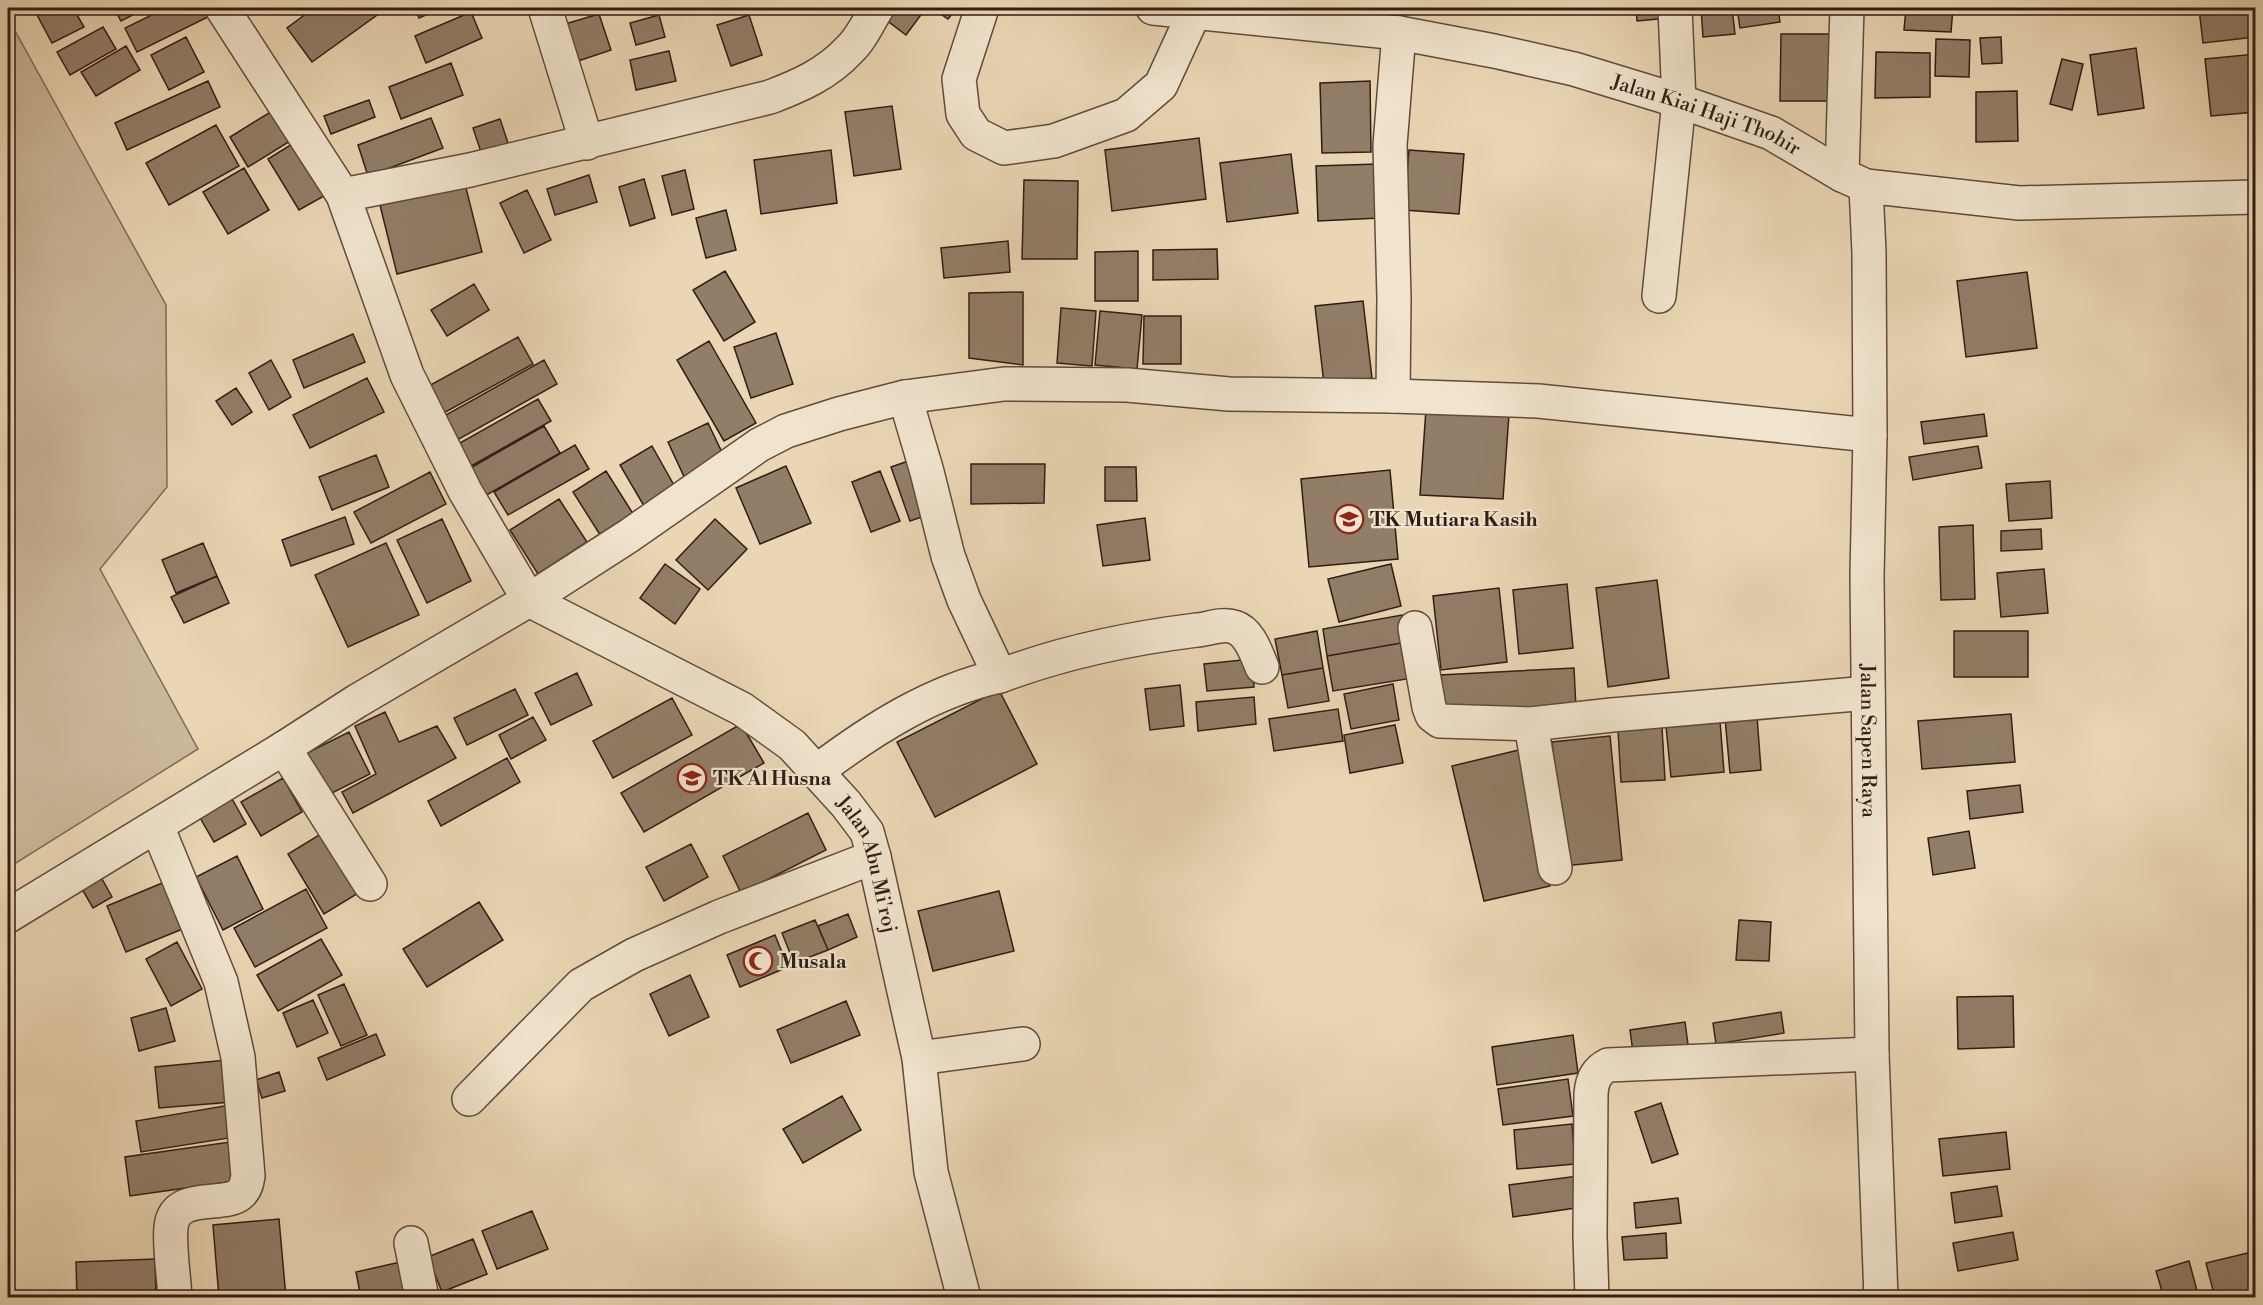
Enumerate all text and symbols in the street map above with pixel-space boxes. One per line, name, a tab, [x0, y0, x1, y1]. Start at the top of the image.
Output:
street label: Jalan Kiai Haji Thohir	[1607, 70, 1805, 162]
school or university icon: TK Mutiara Kasih	[1333, 503, 1365, 535]
place label: TK Mutiara Kasih	[1370, 508, 1538, 533]
street label: Jalan Sapen Raya	[1854, 663, 1881, 819]
school or university icon: TK Al Husna	[676, 762, 708, 794]
place label: TK Al Husna	[713, 767, 832, 792]
street label: Jalan Abu Mi'roj	[830, 790, 902, 936]
mosque icon: Musala	[742, 945, 774, 977]
place label: Musala	[779, 950, 847, 975]

